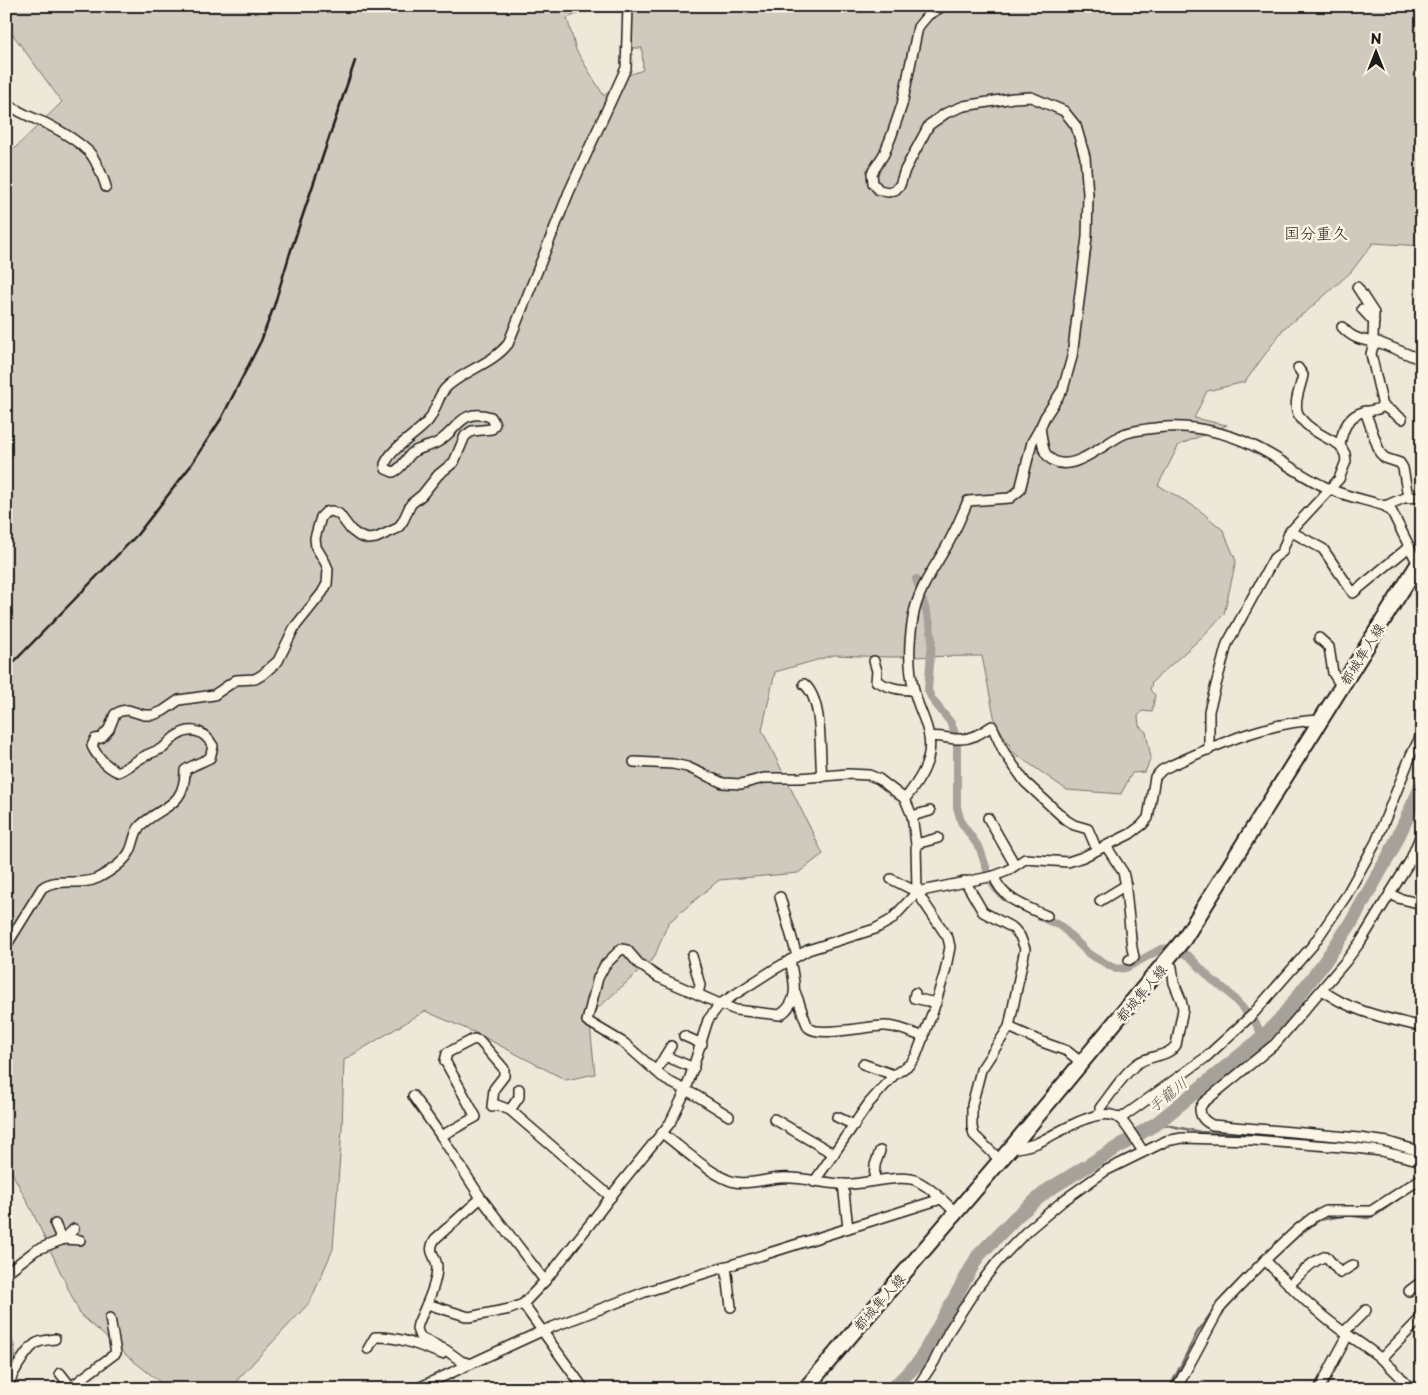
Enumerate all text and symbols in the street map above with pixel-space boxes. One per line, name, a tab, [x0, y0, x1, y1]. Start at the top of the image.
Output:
north arrow	[1350, 28, 1400, 78]
text: N	[1370, 28, 1382, 49]
district label: 国分重久	[1284, 220, 1348, 244]
street label: 都城隼人線	[1335, 619, 1389, 689]
street label: 都城隼人線	[1110, 959, 1172, 1027]
water label: 手籠川	[1142, 1071, 1192, 1117]
street label: 都城隼人線	[848, 1269, 910, 1335]

